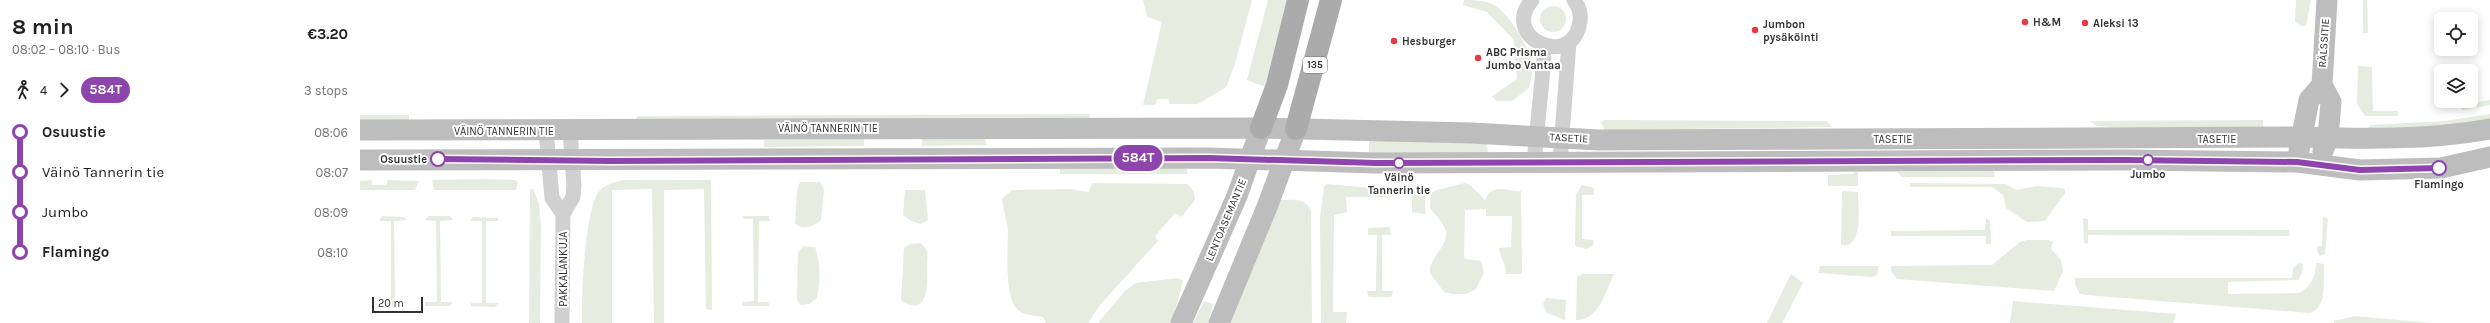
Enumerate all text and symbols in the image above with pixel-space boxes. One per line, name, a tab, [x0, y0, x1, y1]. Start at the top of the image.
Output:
map controls	[2434, 12, 2478, 108]
button: locate	[2434, 12, 2478, 56]
text: 8 min	[12, 14, 74, 40]
place label: H&M	[2033, 16, 2061, 29]
marker: H&M	[2020, 17, 2030, 27]
place label: Aleksi 13	[2093, 17, 2139, 30]
place label: Jumbon pysäköinti	[1763, 18, 1819, 44]
marker: Aleksi 13	[2080, 18, 2090, 28]
street label: RÄLSSITIE	[2315, 18, 2332, 68]
text: €3.20	[307, 25, 348, 43]
marker: Jumbon pysäköinti	[1750, 25, 1760, 35]
place label: Hesburger	[1402, 35, 1457, 48]
marker: Hesburger	[1389, 36, 1399, 46]
text: 08:02 – 08:10 · Bus	[12, 42, 120, 57]
place label: ABC Prisma Jumbo Vantaa	[1486, 46, 1561, 72]
marker: ABC Prisma Jumbo Vantaa	[1473, 53, 1483, 63]
road number: 135	[1303, 57, 1327, 73]
button: layers	[2434, 64, 2478, 108]
icon: walk	[12, 79, 34, 101]
icon: forward	[53, 79, 75, 101]
text: 584T	[89, 81, 122, 98]
text: 4	[40, 83, 47, 98]
text: 3 stops	[304, 83, 348, 98]
street label: VÄINÖ TANNERIN TIE	[778, 121, 878, 135]
text: Osuustie	[42, 123, 106, 141]
street label: VÄINÖ TANNERIN TIE	[454, 124, 554, 138]
text: 08:06	[314, 125, 348, 140]
street label: TASETIE	[1549, 130, 1589, 146]
street label: TASETIE	[1874, 133, 1912, 146]
street label: TASETIE	[2198, 133, 2236, 146]
line badge: 584T	[1110, 145, 1166, 171]
text: 584T	[1122, 149, 1154, 166]
marker: Osuustie	[430, 151, 446, 167]
place label: Osuustie	[380, 153, 427, 166]
marker: Jumbo	[2142, 154, 2154, 166]
marker: Väinö Tannerin tie	[1393, 157, 1405, 169]
marker: Flamingo	[2431, 160, 2447, 176]
text: Väinö Tannerin tie	[42, 163, 164, 181]
text: 08:07	[315, 165, 348, 180]
place label: Jumbo	[2130, 168, 2166, 181]
place label: Väinö Tannerin tie	[1368, 171, 1430, 197]
street label: LENTOASEMANTIE	[1203, 177, 1249, 263]
place label: Flamingo	[2414, 178, 2464, 191]
text: Jumbo	[42, 203, 88, 221]
text: 08:09	[314, 205, 348, 220]
street label: PAKKALANKUJA	[557, 231, 570, 307]
text: Flamingo	[42, 243, 109, 261]
text: 08:10	[317, 245, 348, 260]
scale bar	[372, 295, 423, 314]
text: 20 m	[378, 297, 404, 310]

